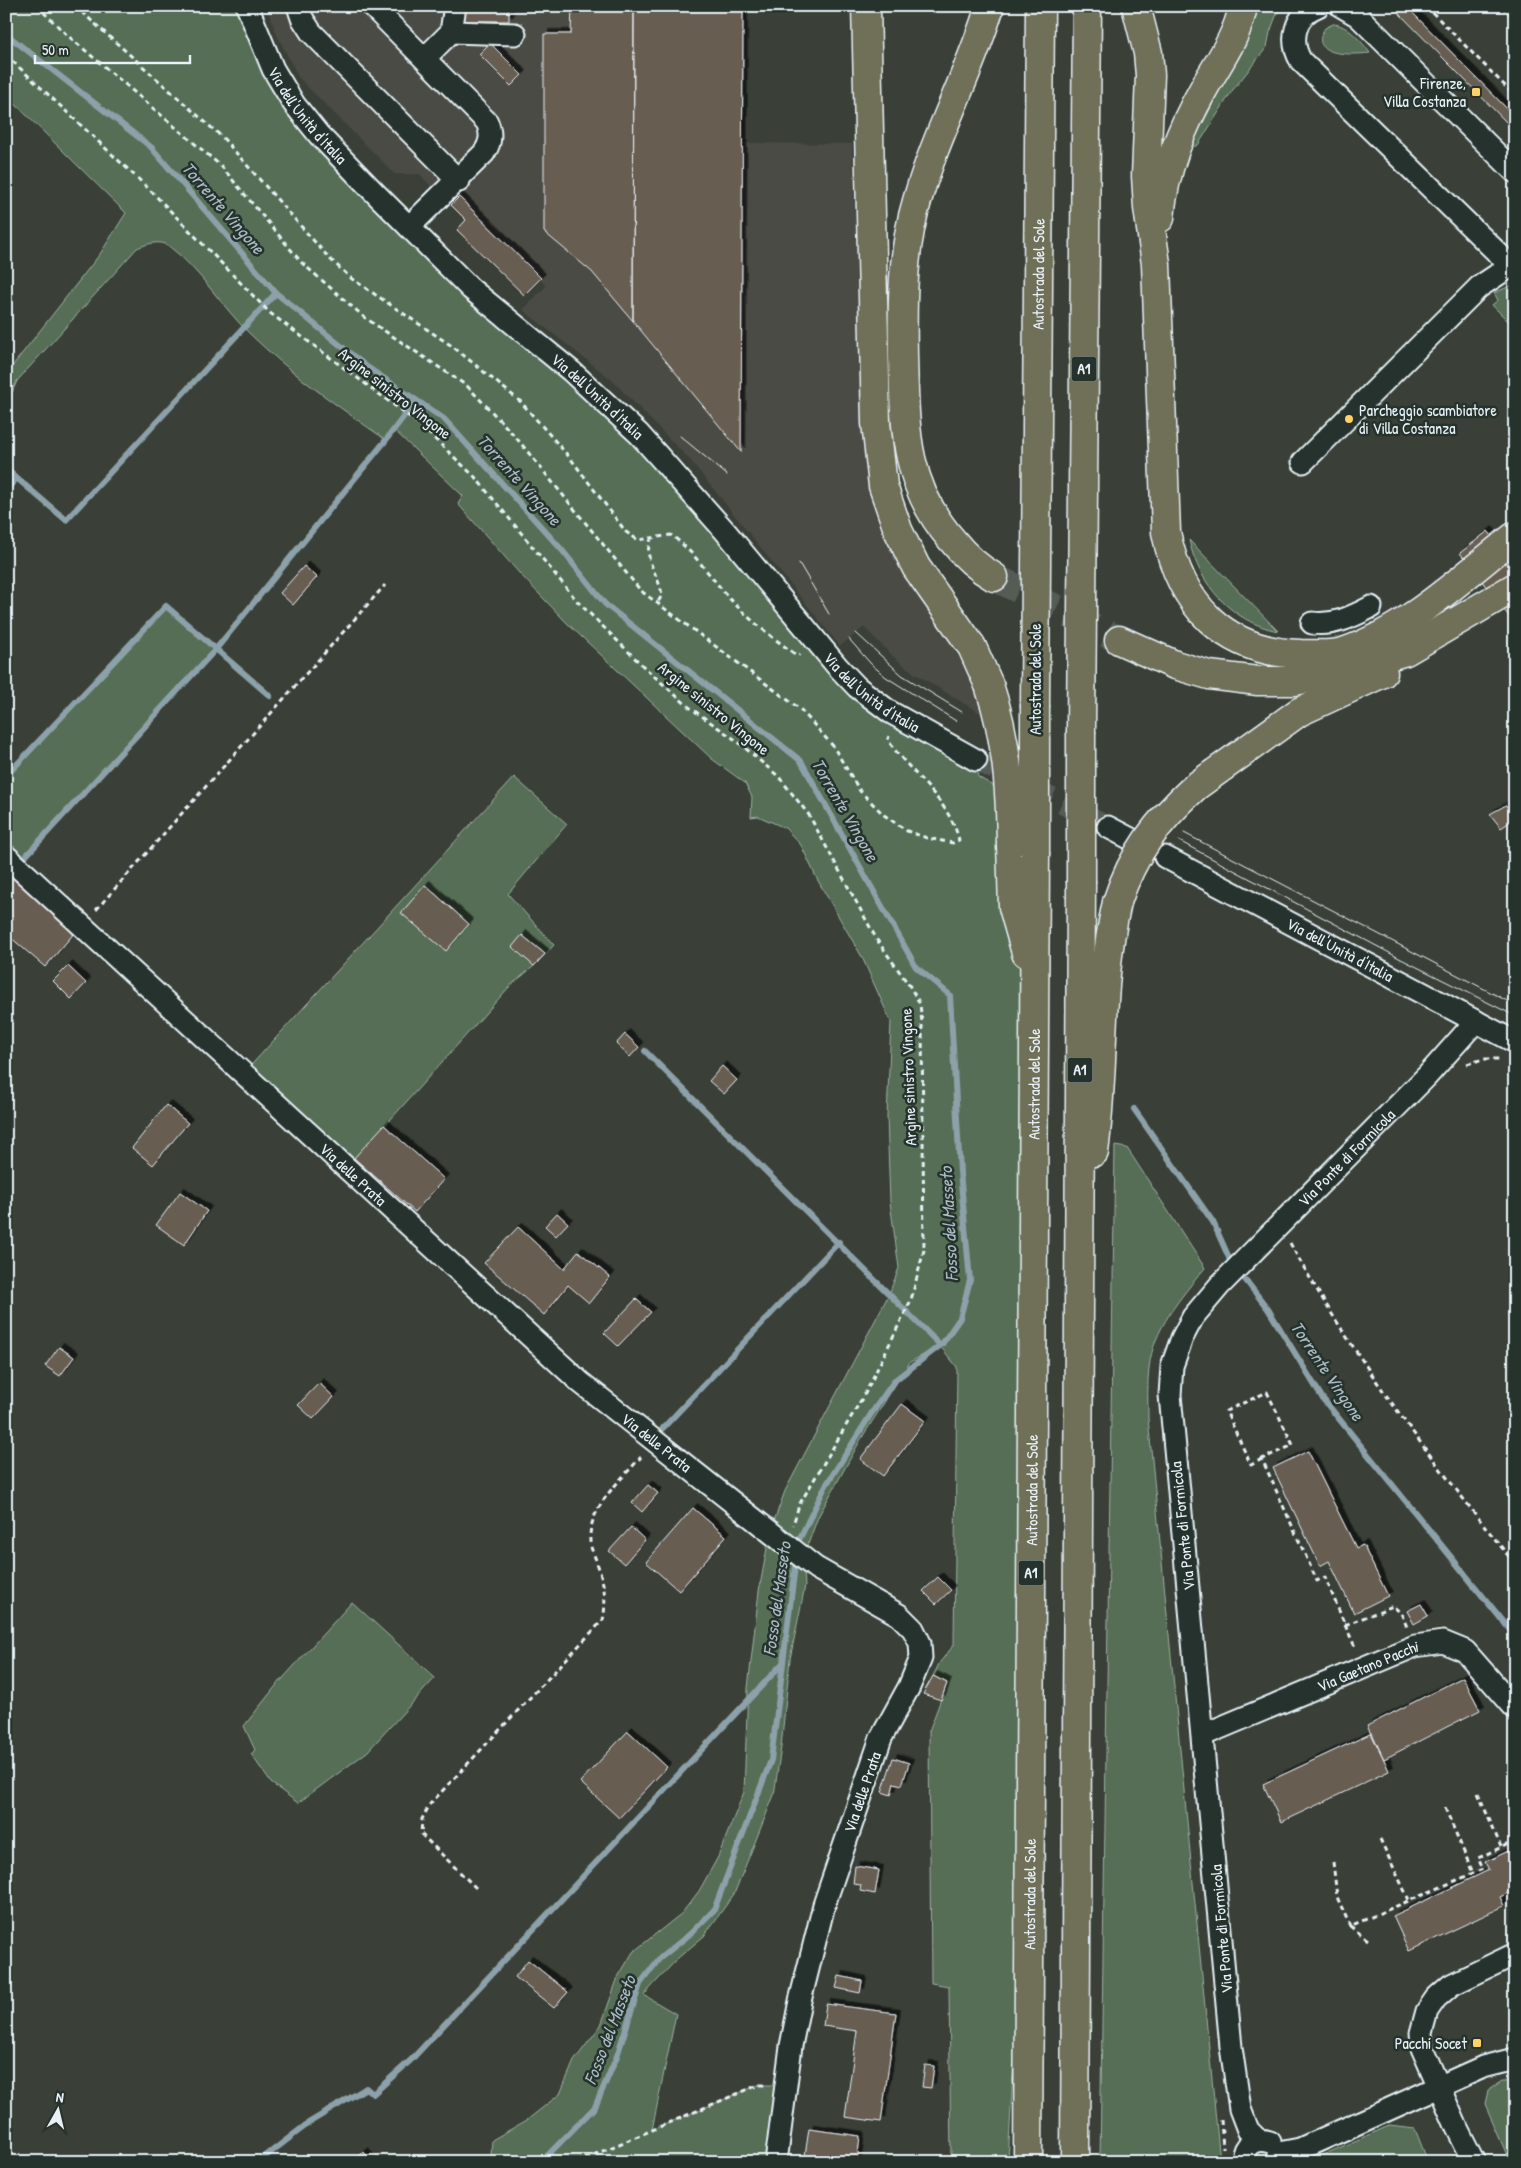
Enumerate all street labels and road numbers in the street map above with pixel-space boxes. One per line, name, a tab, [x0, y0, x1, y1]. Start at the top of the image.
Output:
street label: Via dell'Unità d'Italia	[263, 62, 352, 169]
street label: Autostrada del Sole	[1027, 218, 1049, 330]
street label: Argine sinistro Vingone	[334, 342, 456, 444]
street label: Via dell'Unità d'Italia	[546, 348, 649, 444]
road number: A1	[1072, 356, 1096, 382]
street label: Autostrada del Sole	[1024, 623, 1046, 735]
street label: Via dell'Unità d'Italia	[819, 647, 924, 737]
street label: Argine sinistro Vingone	[654, 656, 775, 760]
street label: Via dell'Unità d'Italia	[1283, 912, 1398, 987]
street label: Argine sinistro Vingone	[895, 1007, 921, 1146]
street label: Autostrada del Sole	[1022, 1028, 1045, 1140]
road number: A1	[1068, 1058, 1092, 1082]
street label: Via Ponte di Formicola	[1293, 1104, 1400, 1211]
street label: Via delle Prata	[315, 1138, 392, 1211]
street label: Via delle Prata	[617, 1408, 696, 1477]
street label: Autostrada del Sole	[1020, 1434, 1043, 1546]
street label: Via Ponte di Formicola	[1164, 1461, 1200, 1591]
road number: A1	[1018, 1560, 1044, 1586]
street label: Via Gaetano Pacchi	[1314, 1635, 1420, 1697]
street label: Via delle Prata	[838, 1749, 886, 1835]
street label: Autostrada del Sole	[1018, 1838, 1041, 1950]
street label: Via Ponte di Formicola	[1204, 1864, 1238, 1994]

